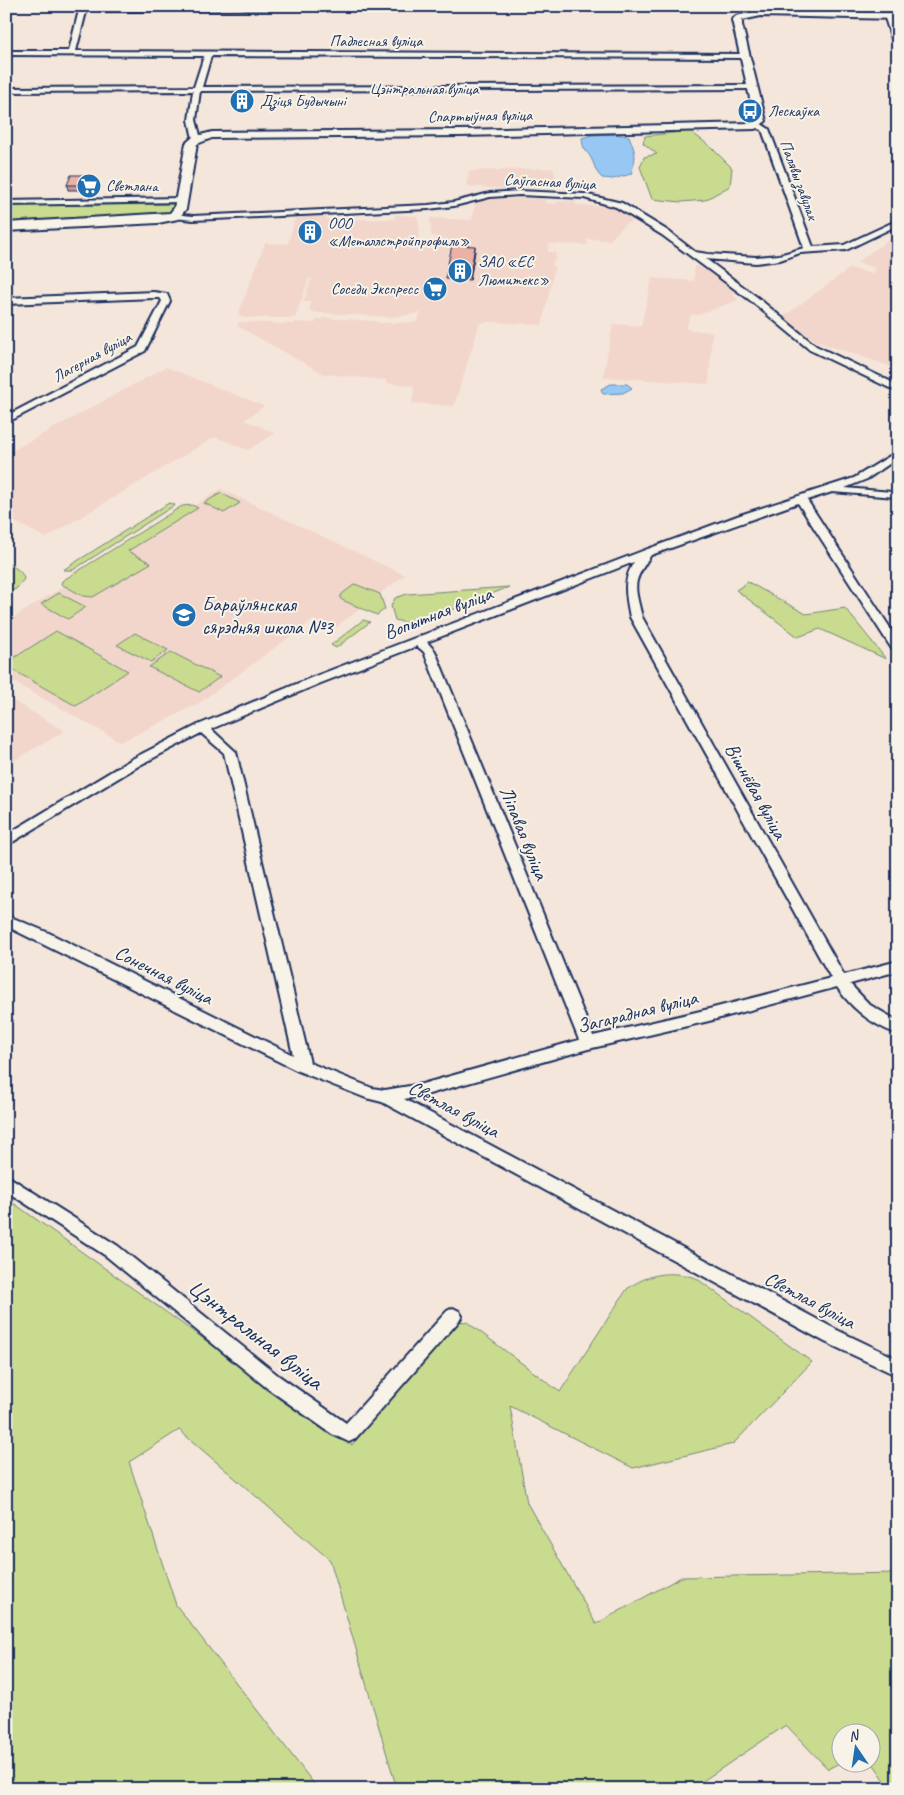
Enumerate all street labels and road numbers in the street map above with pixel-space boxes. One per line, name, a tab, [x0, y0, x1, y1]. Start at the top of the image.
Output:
street label: Падлесная вуліца	[330, 31, 423, 51]
street label: Цэнтральная вуліца	[369, 79, 480, 99]
street label: Спартыўная вуліца	[428, 105, 533, 127]
street label: Палявы завулак	[775, 137, 823, 225]
street label: Саўгасная вуліца	[504, 170, 597, 194]
street label: Лагерная вуліца	[49, 327, 136, 387]
street label: Вопытная вуліца	[380, 580, 497, 645]
street label: Вішнёвая вуліца	[719, 739, 793, 845]
street label: Ліпавая вуліца	[494, 783, 554, 884]
street label: Сонечная вуліца	[111, 940, 218, 1011]
street label: Загарадная вуліца	[574, 985, 701, 1039]
street label: Светлая вуліца	[404, 1075, 505, 1144]
street label: Светлая вуліца	[760, 1266, 861, 1335]
street label: Цэнтральная вуліца	[182, 1272, 331, 1397]

